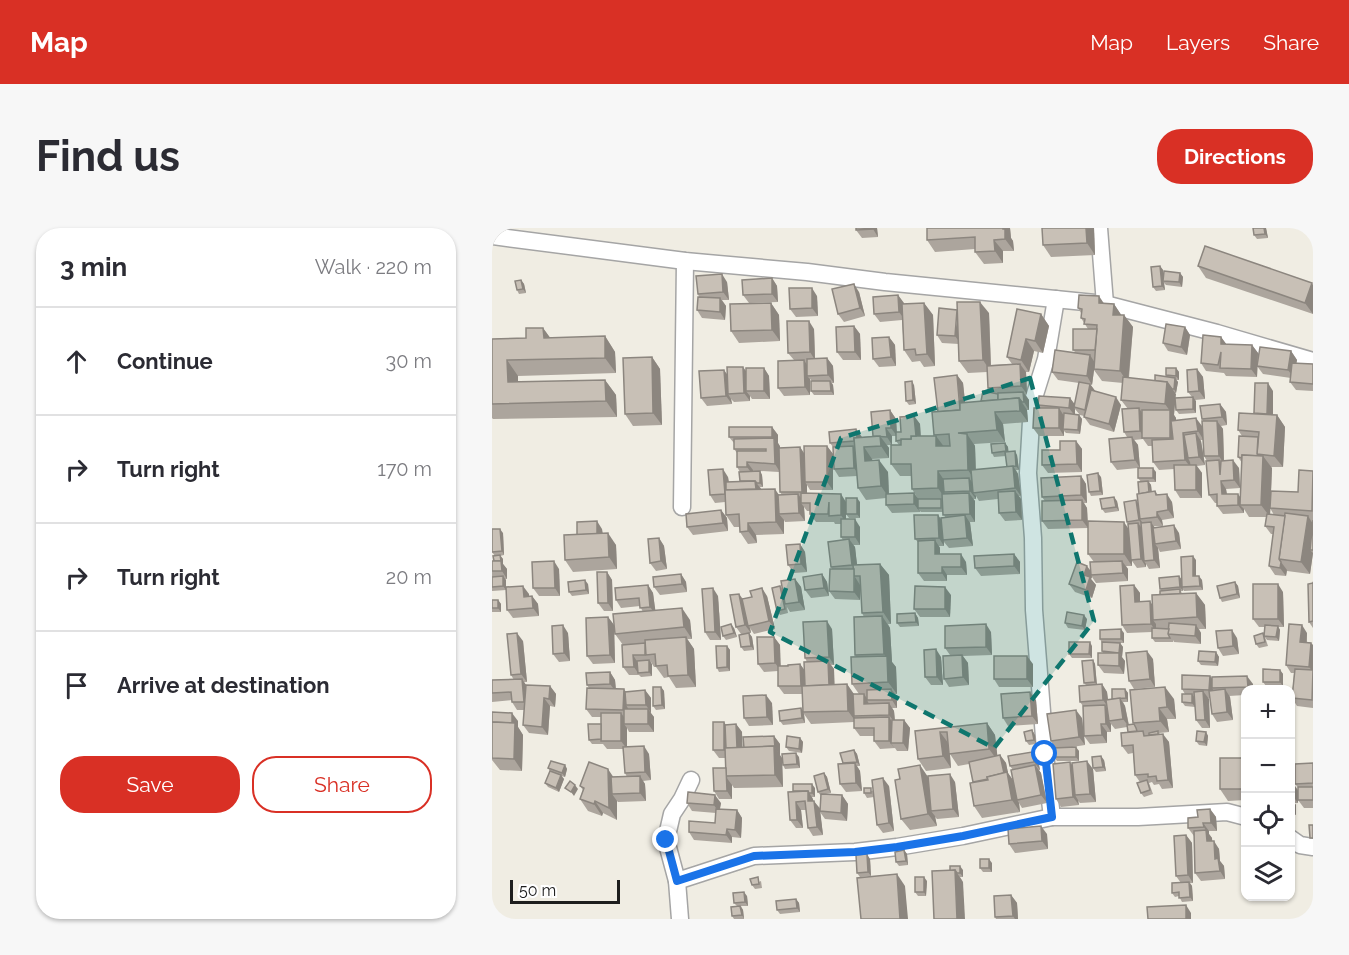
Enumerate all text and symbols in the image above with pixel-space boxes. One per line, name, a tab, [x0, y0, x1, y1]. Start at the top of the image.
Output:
text: Map	[30, 26, 88, 59]
text: Map	[1090, 30, 1133, 55]
text: Layers	[1166, 30, 1230, 55]
text: Share	[1263, 30, 1319, 55]
button: Directions	[1157, 129, 1313, 184]
text: Find us	[36, 132, 180, 181]
text: 3 min	[60, 252, 127, 282]
text: Walk · 220 m	[315, 255, 432, 279]
icon: ahead	[60, 345, 93, 378]
text: Continue	[117, 348, 213, 374]
text: 30 m	[386, 349, 432, 373]
icon: right	[60, 453, 93, 486]
text: Turn right	[117, 456, 220, 482]
text: 170 m	[377, 457, 432, 481]
icon: right	[60, 561, 93, 594]
text: Turn right	[117, 564, 220, 590]
text: 20 m	[386, 565, 432, 589]
icon: arrive	[60, 669, 93, 702]
text: Arrive at destination	[117, 672, 330, 698]
map controls	[1241, 685, 1295, 901]
button: +	[1241, 685, 1295, 739]
button: −	[1241, 739, 1295, 793]
route start	[1031, 740, 1057, 766]
button: Save	[60, 756, 240, 813]
button: Share	[252, 756, 432, 813]
button: locate	[1241, 793, 1295, 847]
route end	[652, 826, 678, 852]
button: layers	[1241, 847, 1295, 901]
scale bar	[510, 877, 620, 904]
text: 50 m	[519, 881, 556, 900]

